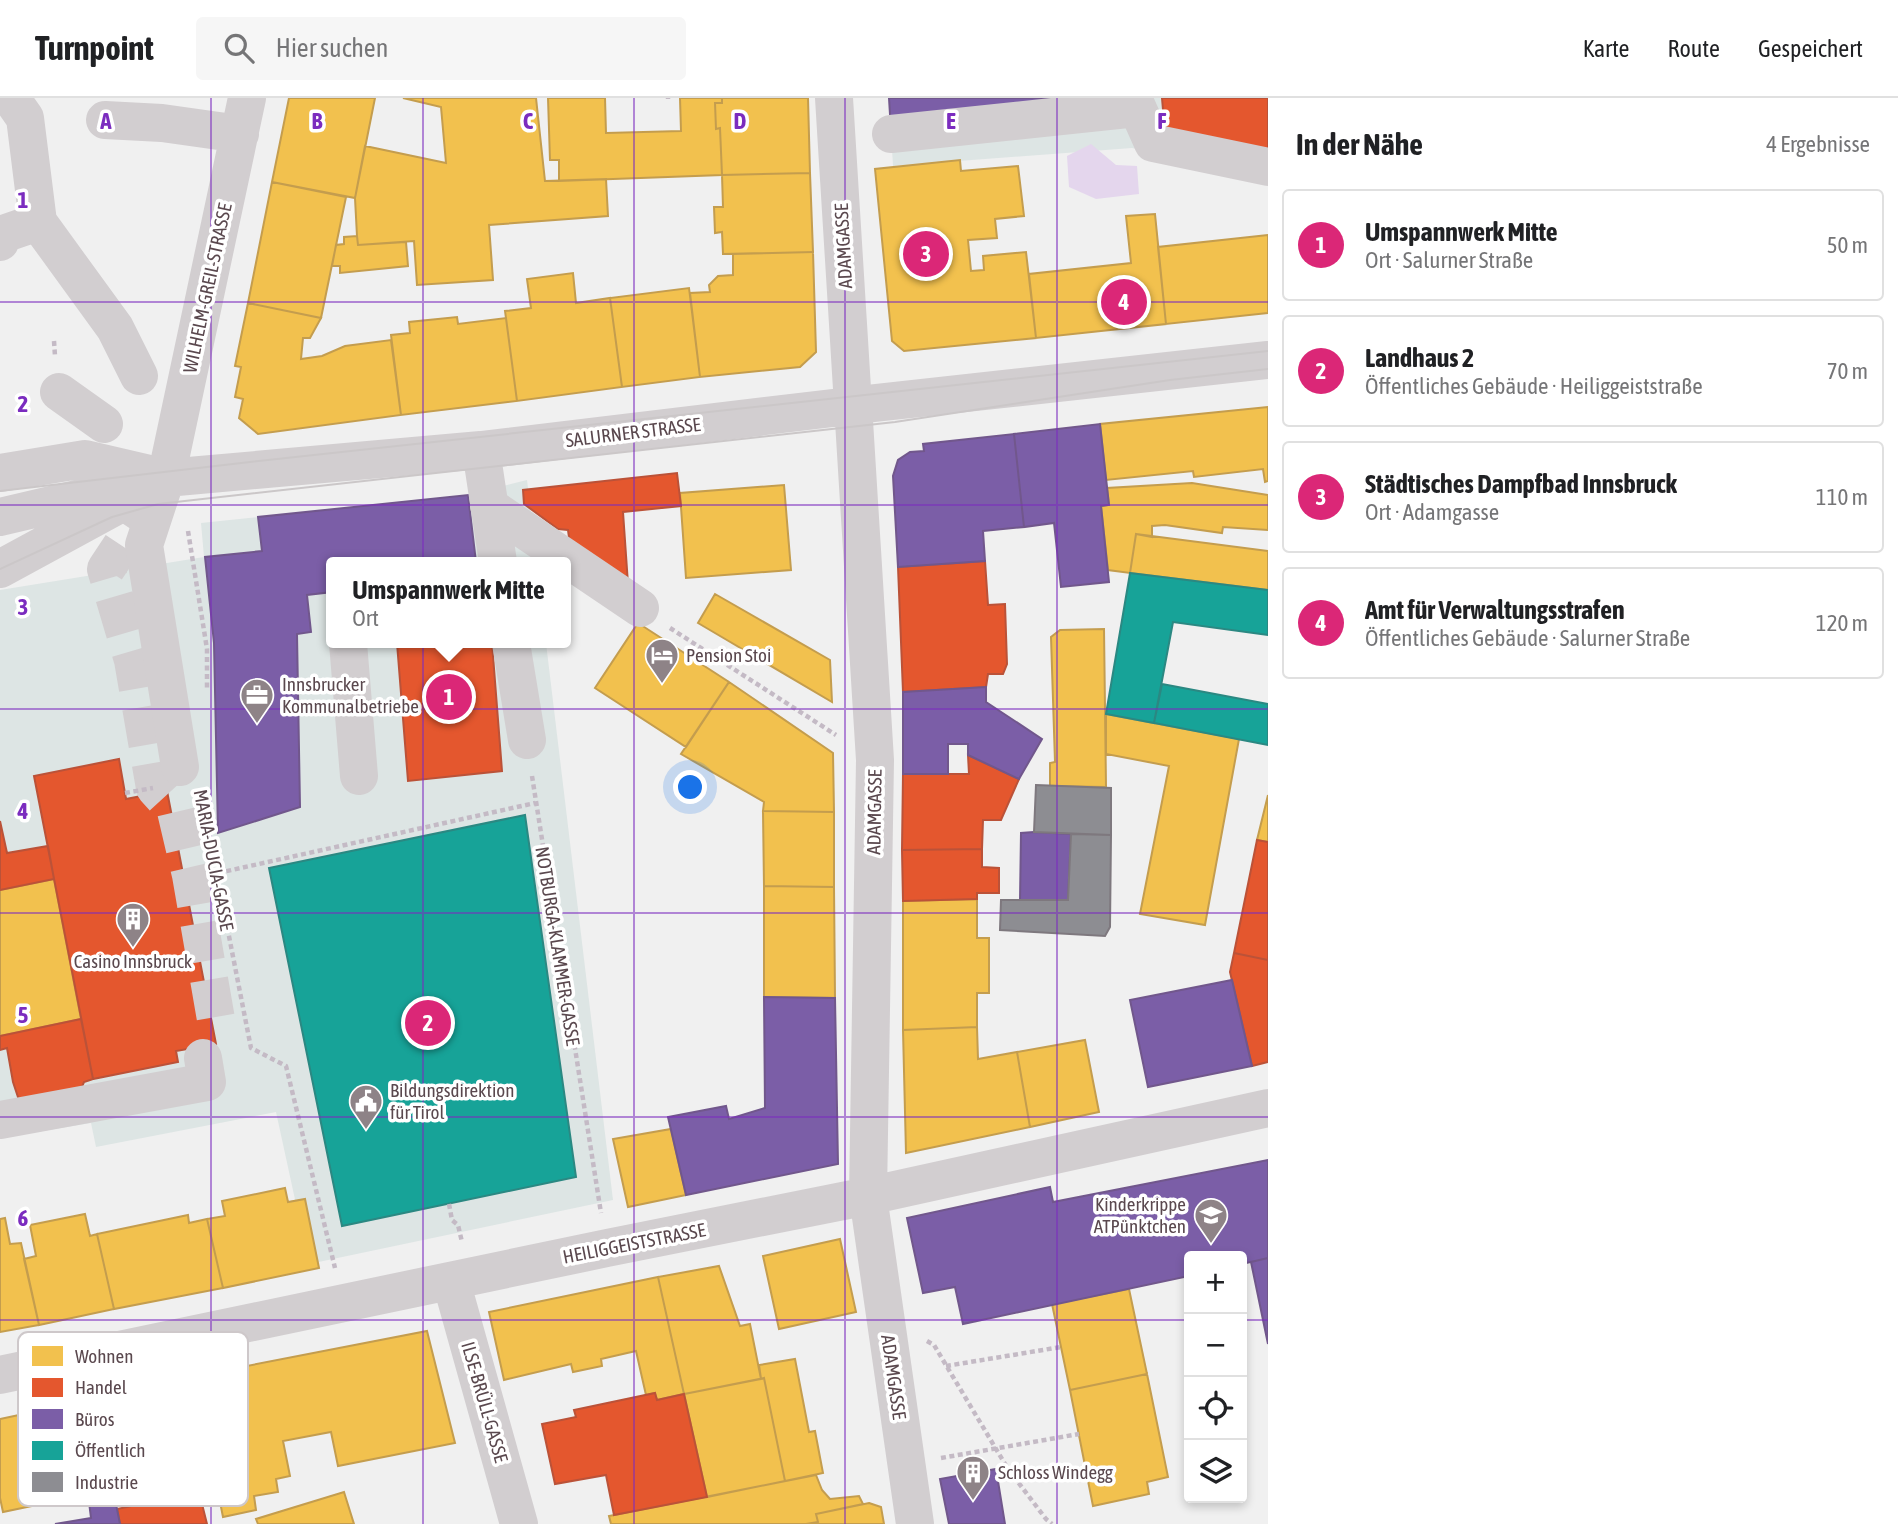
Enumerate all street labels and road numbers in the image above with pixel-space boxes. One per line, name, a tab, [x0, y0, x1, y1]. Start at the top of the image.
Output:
street label: WILHELM-GREIL-STRASSE	[178, 201, 236, 375]
street label: ADAMGASSE	[830, 203, 856, 289]
street label: SALURNER STRASSE	[564, 413, 702, 451]
street label: ADAMGASSE	[862, 769, 886, 855]
street label: MARIA-DUCIA-GASSE	[190, 788, 238, 932]
street label: NOTBURGA-KLAMMER-GASSE	[531, 845, 585, 1047]
street label: HEILIGGEISTSTRASSE	[561, 1218, 707, 1268]
street label: ADAMGASSE	[877, 1333, 911, 1421]
street label: ILSE-BRÜLL-GASSE	[457, 1339, 513, 1465]

